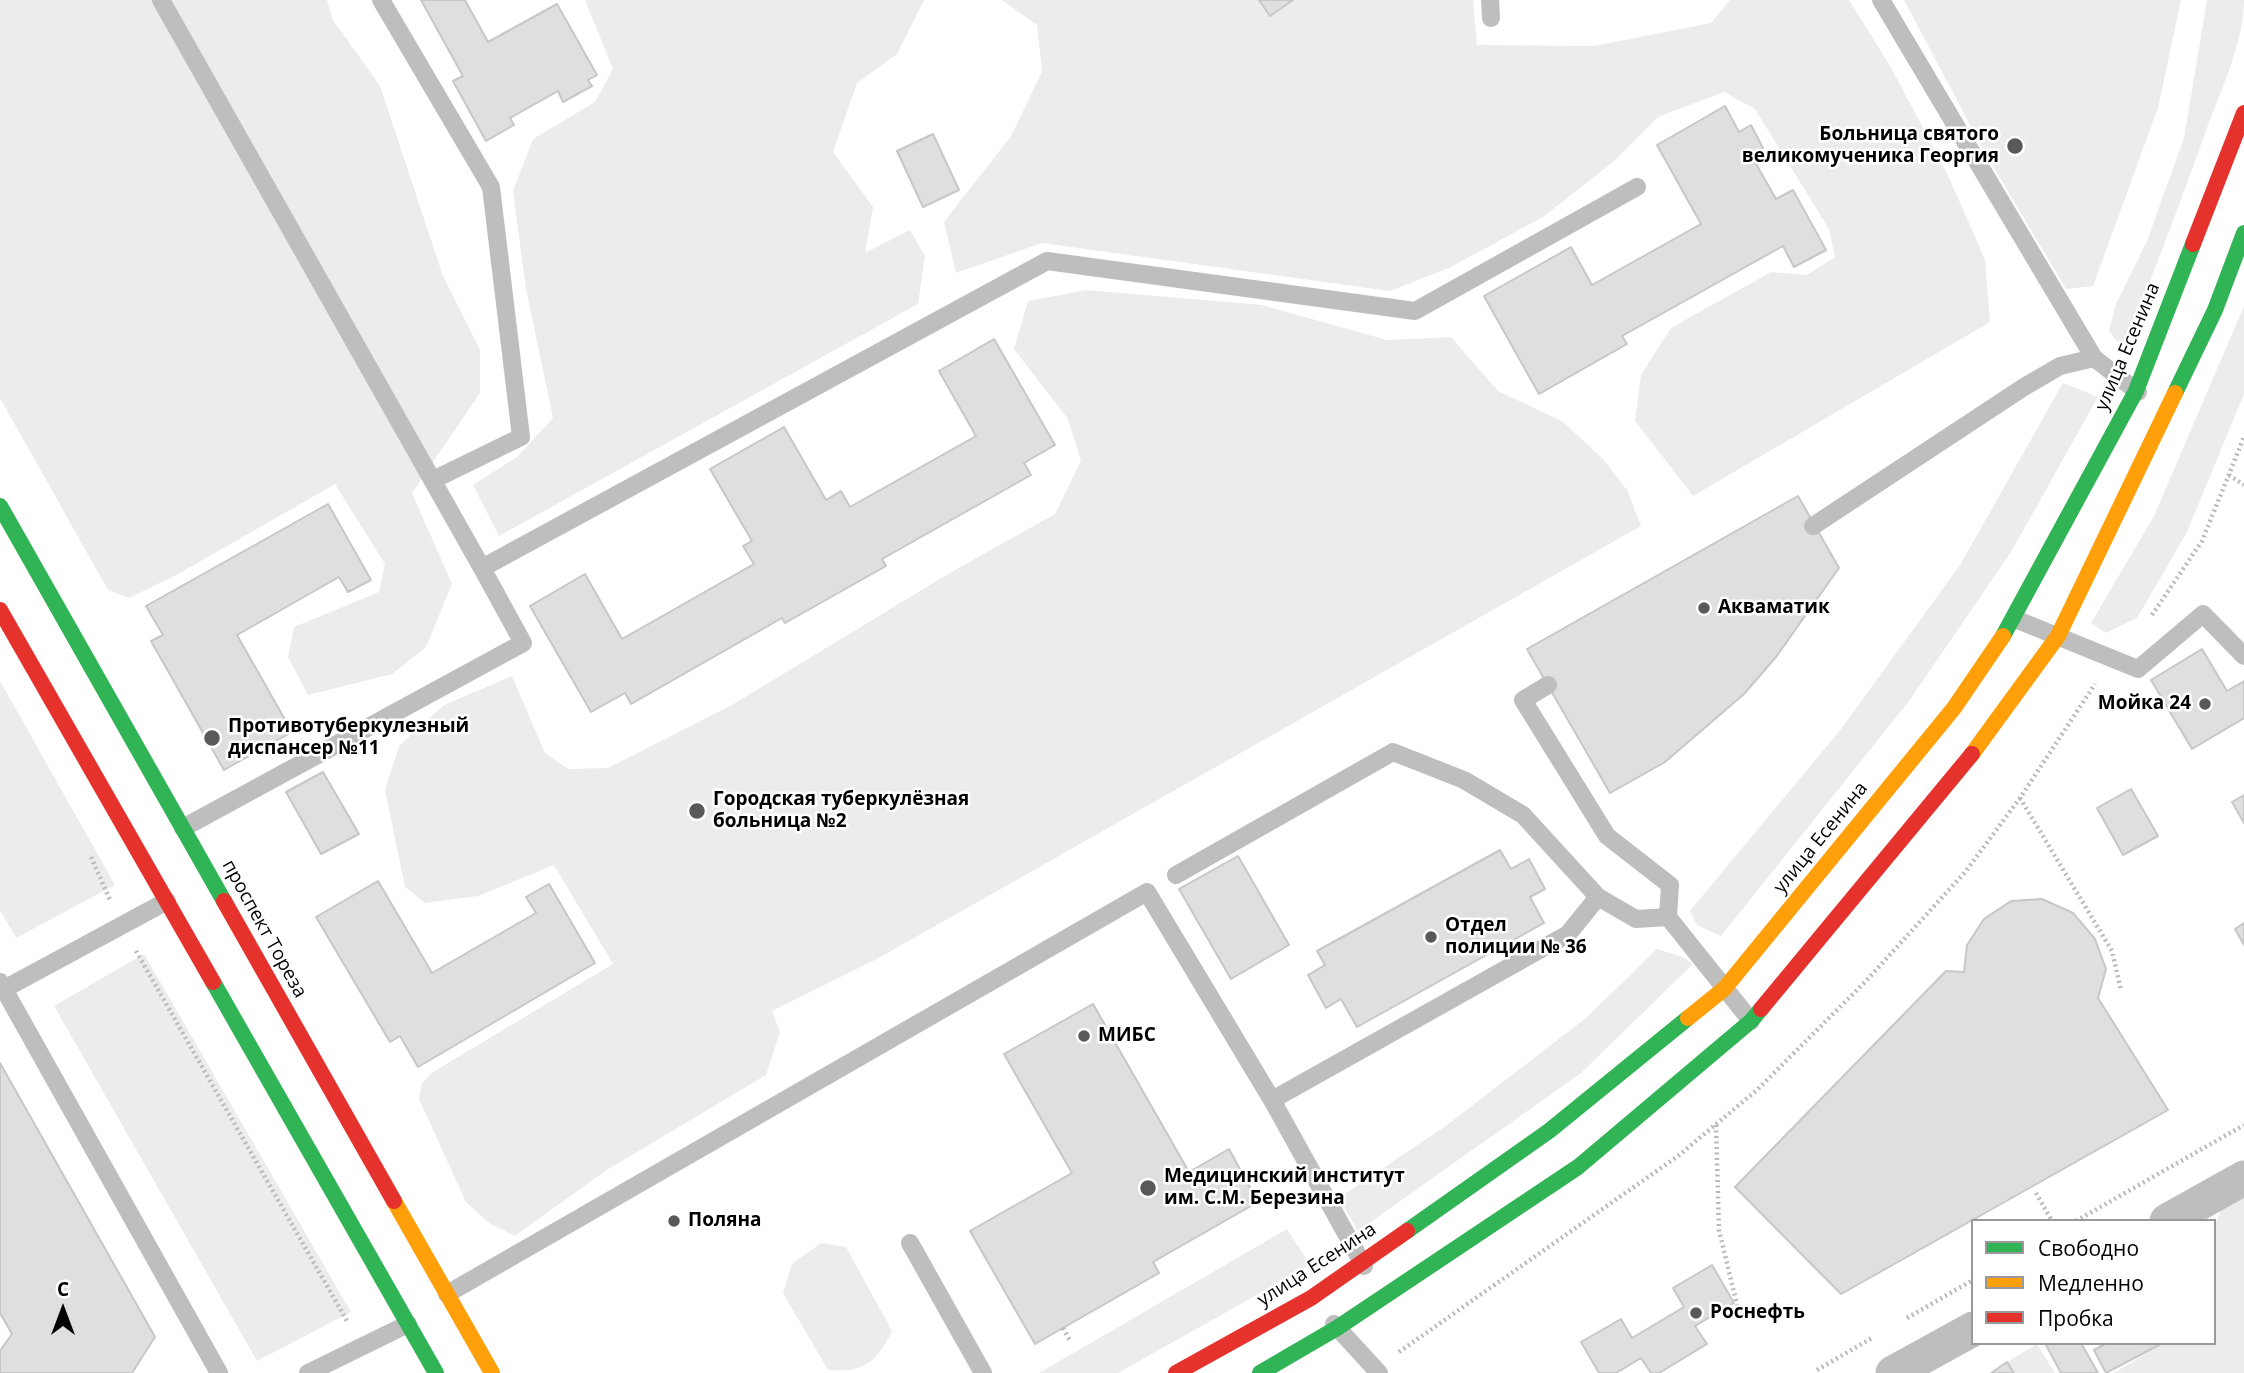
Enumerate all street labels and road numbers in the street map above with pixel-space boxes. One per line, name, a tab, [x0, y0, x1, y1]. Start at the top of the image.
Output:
street label: улица Есенина	[2091, 280, 2165, 414]
street label: улица Есенина	[1769, 778, 1873, 898]
street label: проспект Тореза	[217, 856, 311, 1002]
street label: улица Есенина	[1253, 1218, 1381, 1312]

